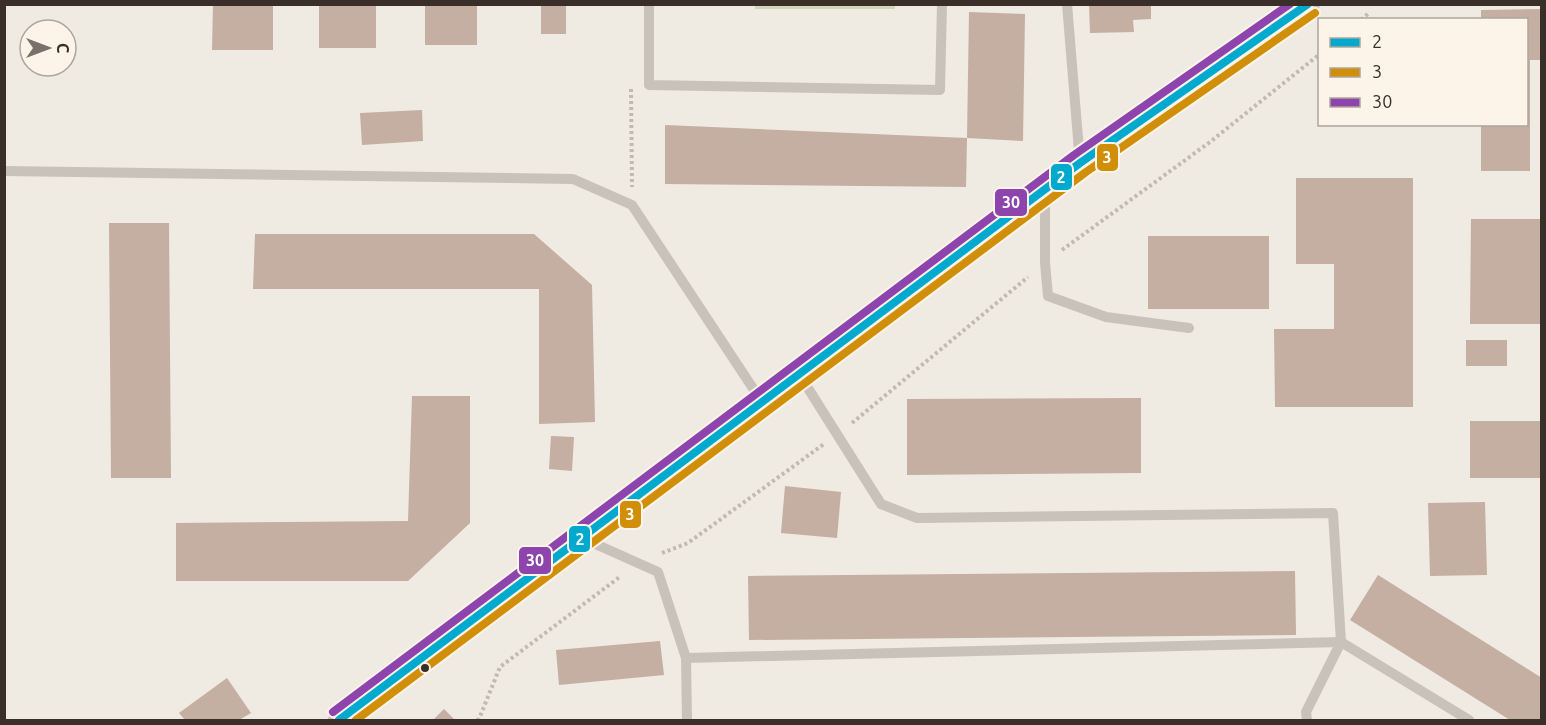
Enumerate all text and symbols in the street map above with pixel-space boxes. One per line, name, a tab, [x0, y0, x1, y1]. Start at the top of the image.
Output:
north arrow	[18, 18, 78, 78]
legend	[1318, 18, 1528, 126]
text: 2	[1372, 31, 1382, 51]
text: С	[54, 43, 72, 53]
text: 3	[1372, 61, 1382, 81]
text: 30	[1372, 91, 1392, 111]
line badge: 3	[1096, 143, 1119, 172]
text: 3	[1102, 148, 1112, 166]
line badge: 2	[1050, 163, 1073, 191]
text: 2	[1056, 168, 1066, 186]
line badge: 30	[994, 188, 1028, 217]
text: 30	[1002, 193, 1020, 211]
line badge: 3	[619, 500, 642, 529]
text: 3	[625, 505, 635, 523]
line badge: 2	[568, 525, 591, 553]
text: 2	[575, 530, 585, 548]
line badge: 30	[518, 546, 552, 575]
text: 30	[526, 551, 544, 569]
unlabelled marker	[419, 662, 431, 674]

